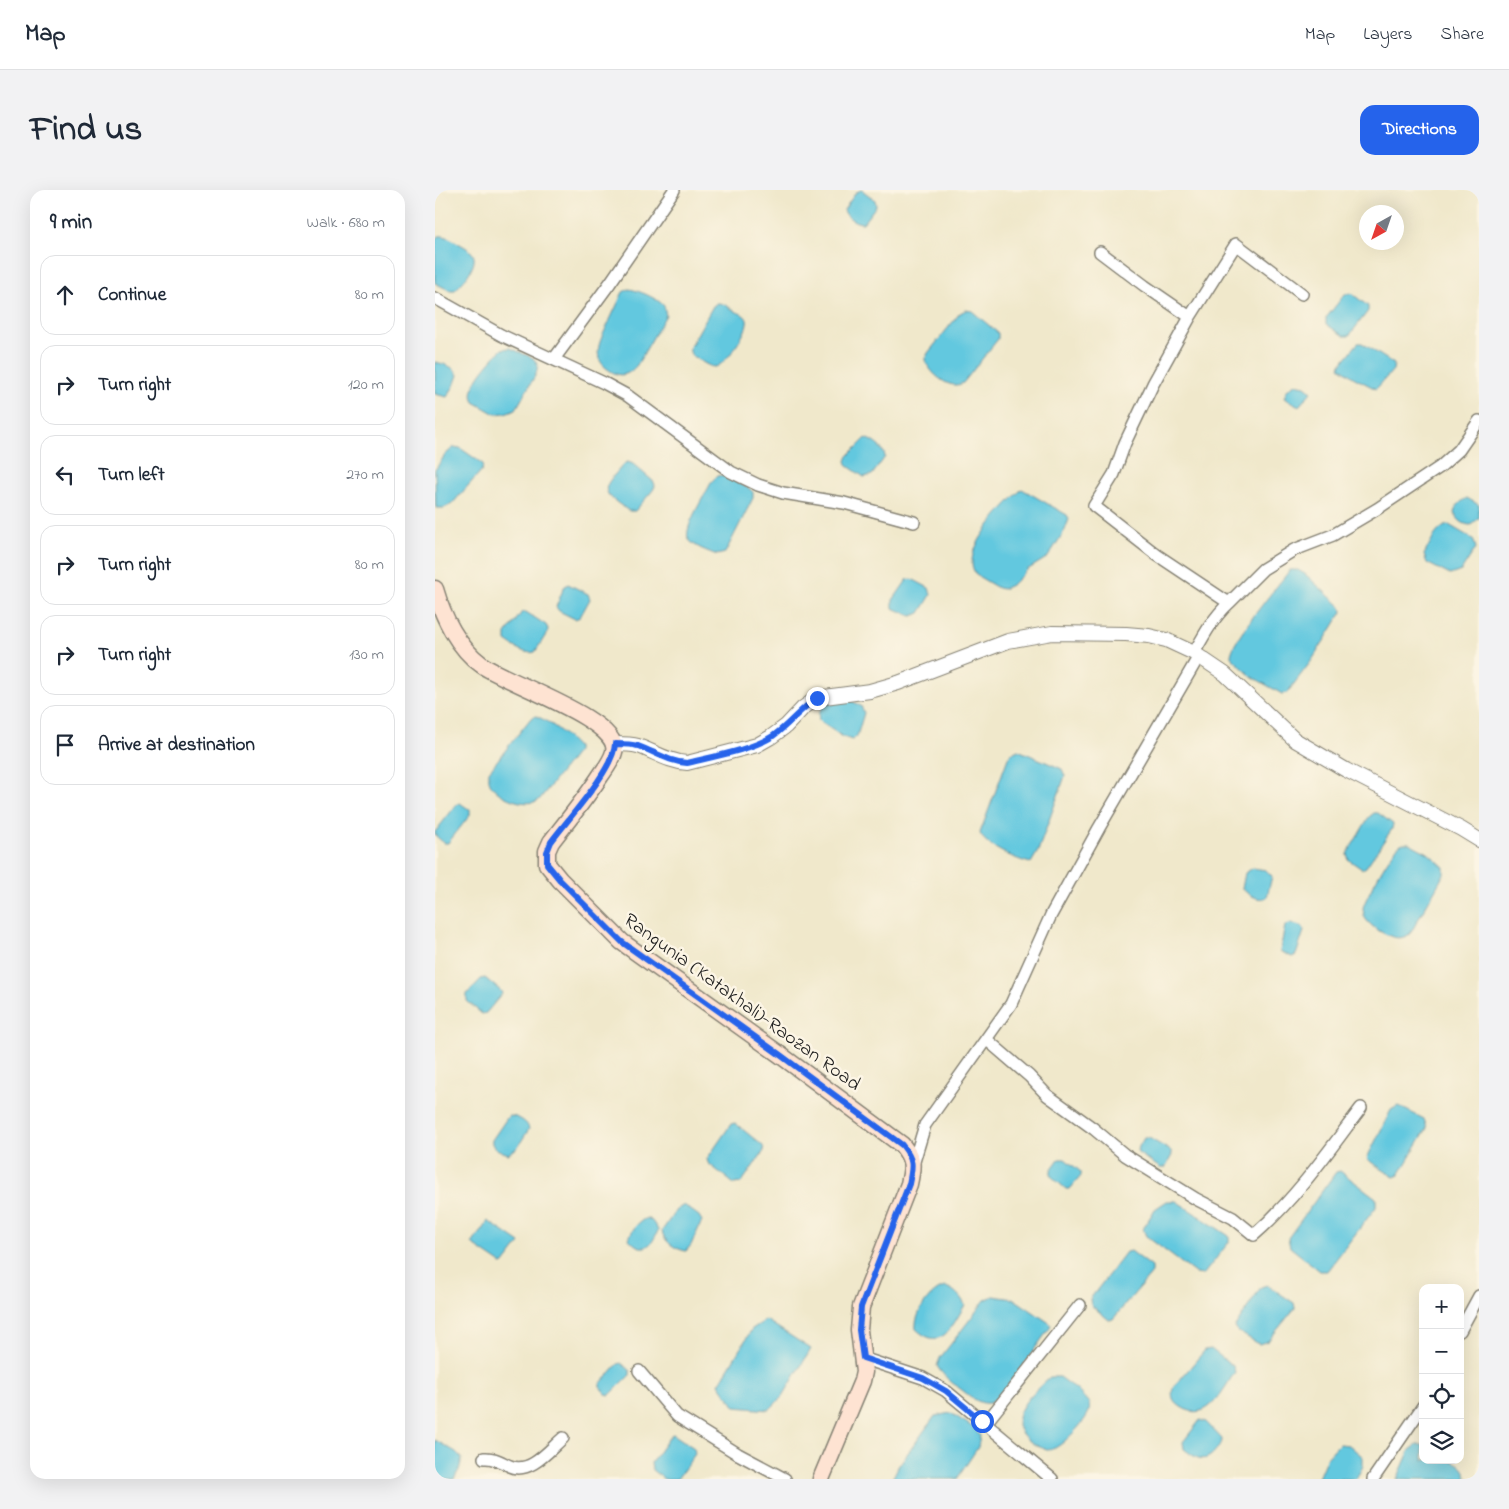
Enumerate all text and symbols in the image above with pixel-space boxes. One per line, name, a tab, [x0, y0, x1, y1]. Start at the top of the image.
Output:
text: Map	[25, 17, 66, 52]
text: Map	[1305, 22, 1335, 48]
text: Layers	[1363, 22, 1413, 48]
text: Share	[1441, 22, 1484, 48]
text: Find us	[30, 105, 142, 156]
button: Directions	[1360, 105, 1479, 155]
north arrow	[1359, 205, 1404, 250]
text: 9 min	[50, 208, 92, 238]
text: Walk · 680 m	[306, 211, 385, 235]
icon: ahead	[51, 281, 79, 309]
text: Continue	[98, 282, 166, 309]
text: 80 m	[355, 283, 384, 307]
icon: right	[51, 371, 79, 399]
text: Turn right	[98, 372, 171, 399]
text: 120 m	[348, 373, 384, 397]
icon: left	[51, 461, 79, 489]
text: Turn left	[98, 462, 165, 489]
text: 270 m	[346, 463, 384, 487]
icon: right	[51, 551, 79, 579]
text: Turn right	[98, 552, 171, 579]
text: 80 m	[355, 553, 384, 577]
icon: right	[51, 641, 79, 669]
text: Turn right	[98, 642, 171, 669]
text: 130 m	[349, 643, 384, 667]
route end	[806, 687, 829, 710]
icon: arrive	[51, 731, 79, 759]
text: Arrive at destination	[98, 732, 255, 759]
street label: Rangunia (Katakhali)-Raozan Road	[616, 907, 866, 1100]
map controls	[1419, 1284, 1464, 1464]
button: +	[1419, 1284, 1464, 1329]
button: −	[1419, 1329, 1464, 1374]
button: locate	[1419, 1374, 1464, 1419]
route start	[971, 1410, 994, 1433]
button: layers	[1419, 1419, 1464, 1464]

